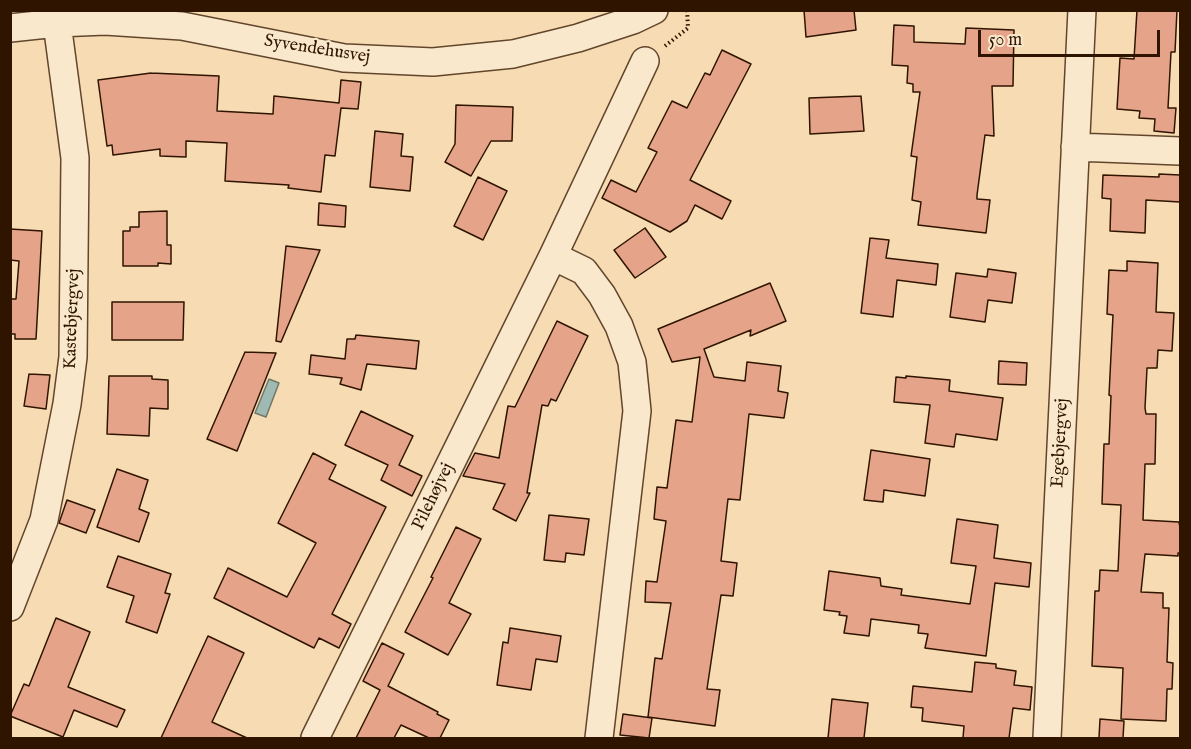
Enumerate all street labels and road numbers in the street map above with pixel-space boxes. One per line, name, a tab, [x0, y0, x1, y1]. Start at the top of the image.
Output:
street label: Syvendehusvej	[262, 31, 372, 69]
street label: Kastebjergvej	[60, 268, 86, 370]
street label: Egebjergvej	[1048, 398, 1074, 488]
street label: Pilehøjvej	[408, 460, 460, 534]

